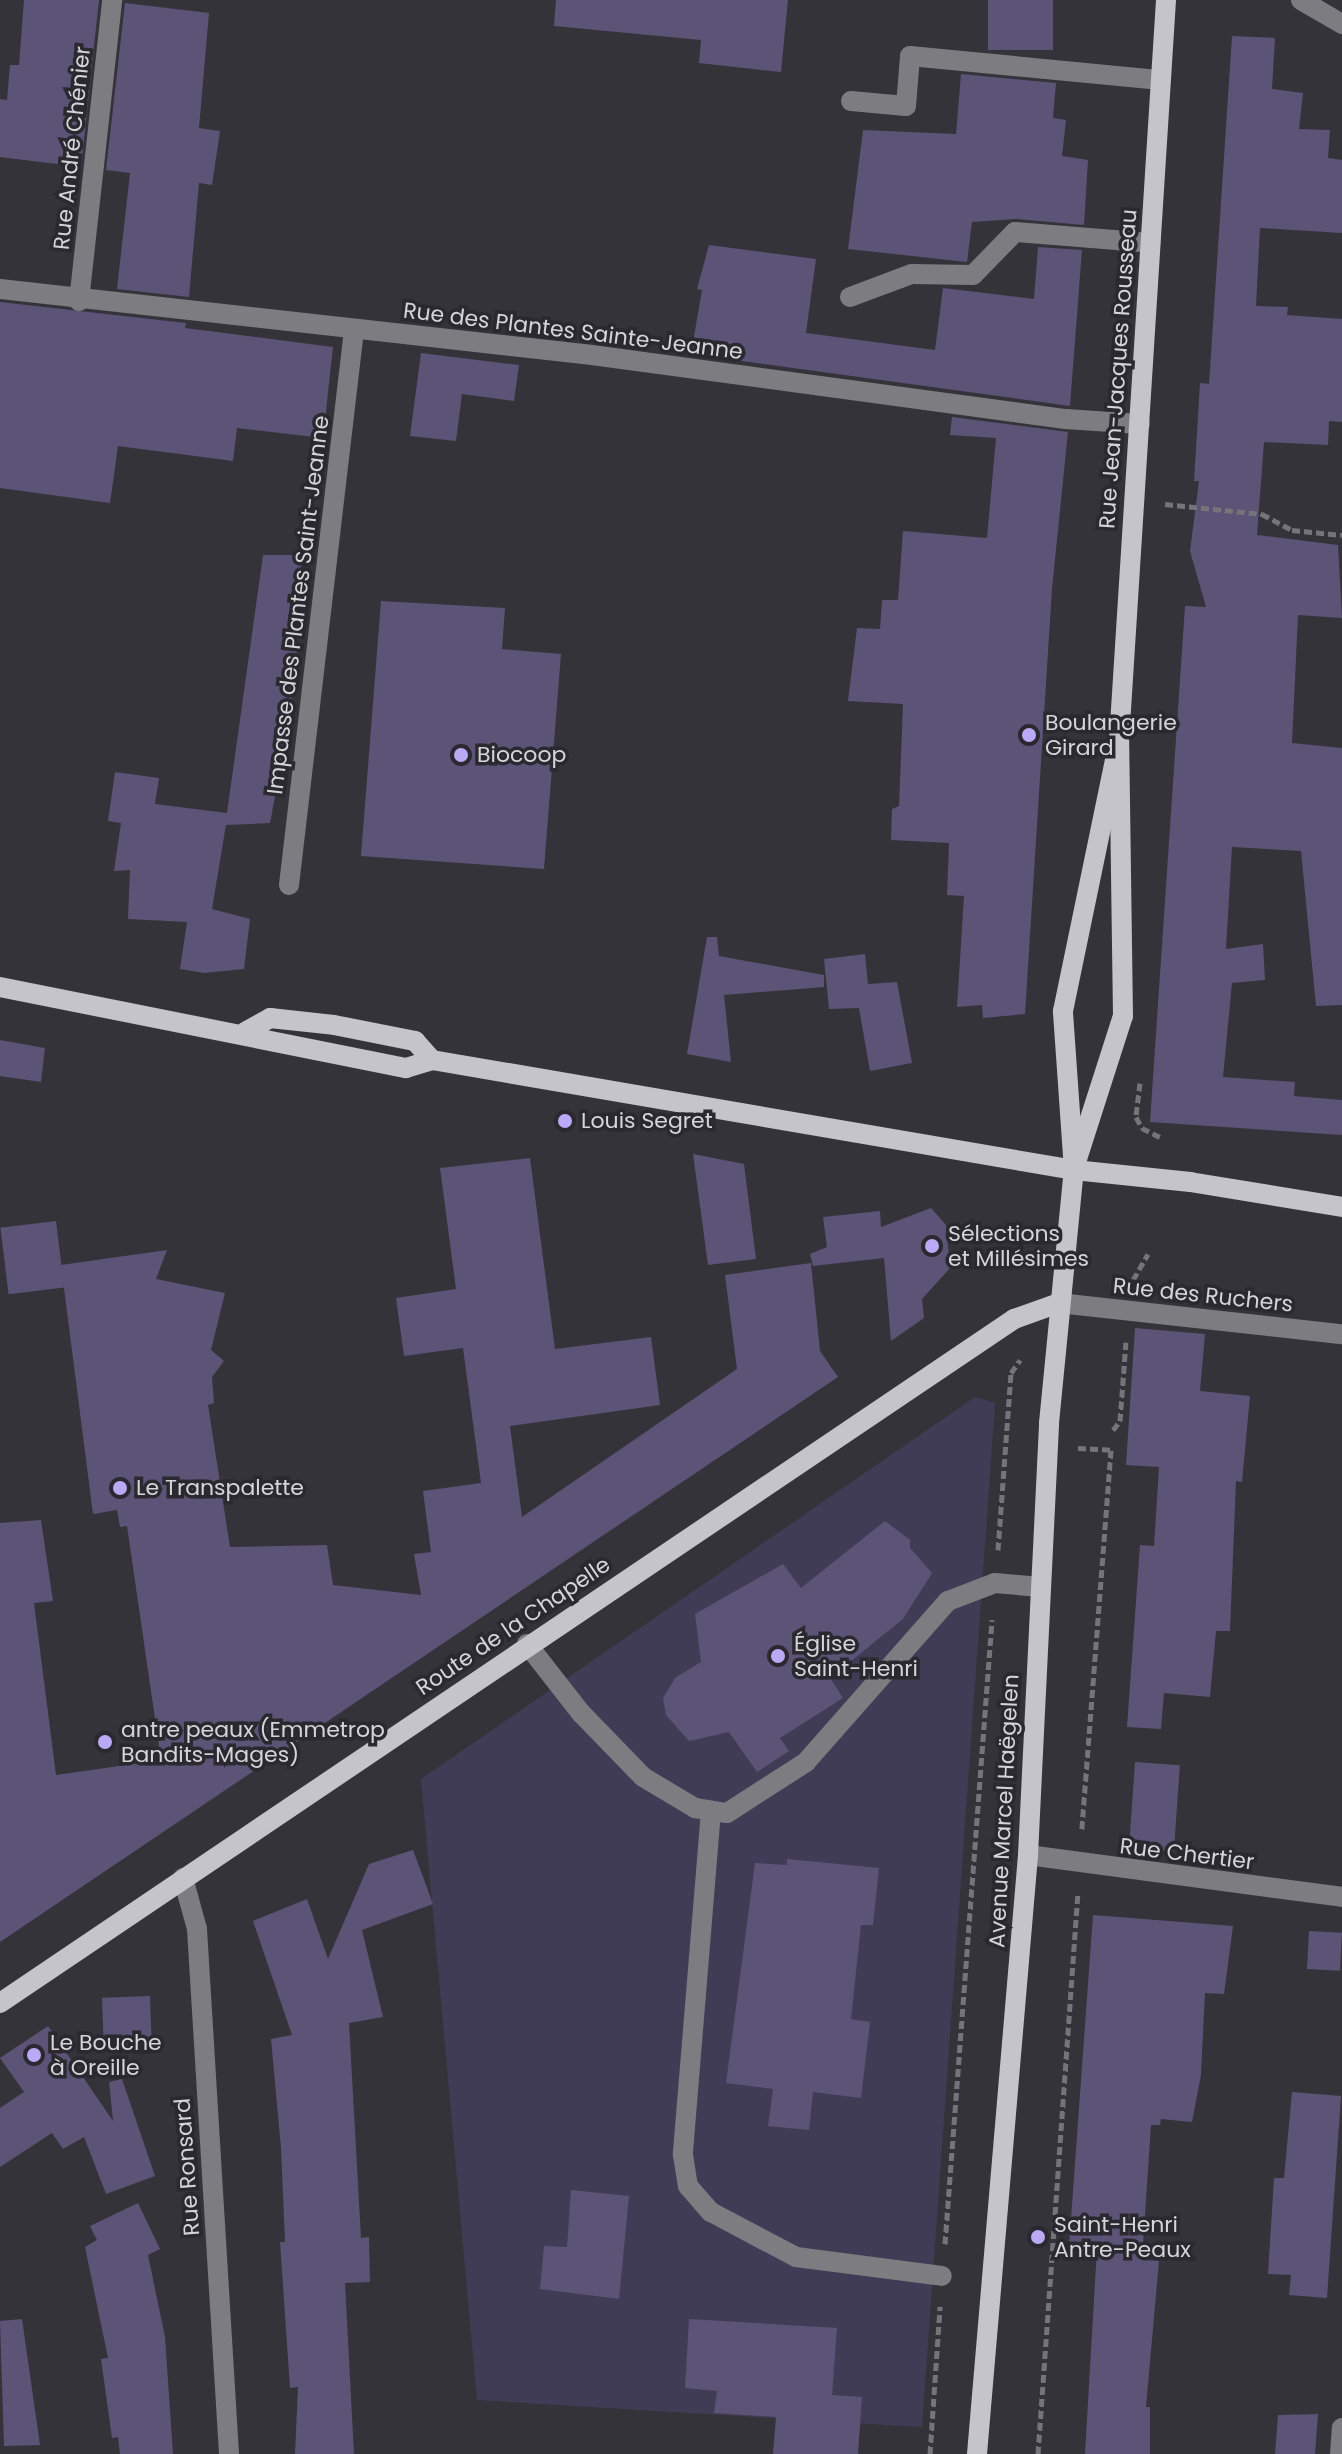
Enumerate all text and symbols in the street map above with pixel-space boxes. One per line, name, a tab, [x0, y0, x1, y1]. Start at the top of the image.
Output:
street label: Rue André Chénier	[48, 45, 96, 251]
street label: Rue Jean-Jacques Rousseau	[1094, 208, 1142, 530]
street label: Rue des Plantes Sainte-Jeanne	[402, 297, 744, 365]
street label: Impasse des Plantes Saint-Jeanne	[262, 414, 334, 796]
place label: Boulangerie Girard	[1045, 709, 1177, 760]
marker: Boulangerie Girard	[1020, 726, 1038, 744]
place label: Biocoop	[477, 742, 566, 768]
marker: Biocoop	[452, 746, 470, 764]
place label: Louis Segret	[581, 1108, 713, 1134]
marker: Louis Segret	[556, 1112, 574, 1130]
place label: Sélections et Millésimes	[948, 1220, 1089, 1272]
marker: Sélections et Millésimes	[923, 1237, 941, 1255]
street label: Rue des Ruchers	[1112, 1272, 1294, 1318]
place label: Le Transpalette	[136, 1475, 304, 1501]
marker: Le Transpalette	[111, 1479, 129, 1497]
street label: Route de la Chapelle	[411, 1551, 615, 1701]
place label: Église Saint-Henri	[794, 1630, 918, 1682]
marker: Église Saint-Henri	[769, 1647, 787, 1665]
street label: Avenue Marcel Haëgelen	[984, 1673, 1024, 1949]
place label: antre peaux (Emmetrop Bandits-Mages)	[121, 1716, 385, 1768]
marker: antre peaux (Emmetrop Bandits-Mages)	[96, 1733, 114, 1751]
street label: Rue Chertier	[1118, 1833, 1256, 1875]
place label: Le Bouche à Oreille	[50, 2029, 162, 2080]
marker: Le Bouche à Oreille	[25, 2046, 43, 2064]
street label: Rue Ronsard	[169, 2097, 205, 2237]
place label: Saint-Henri Antre-Peaux	[1054, 2211, 1191, 2262]
marker: Saint-Henri Antre-Peaux	[1029, 2228, 1047, 2246]

